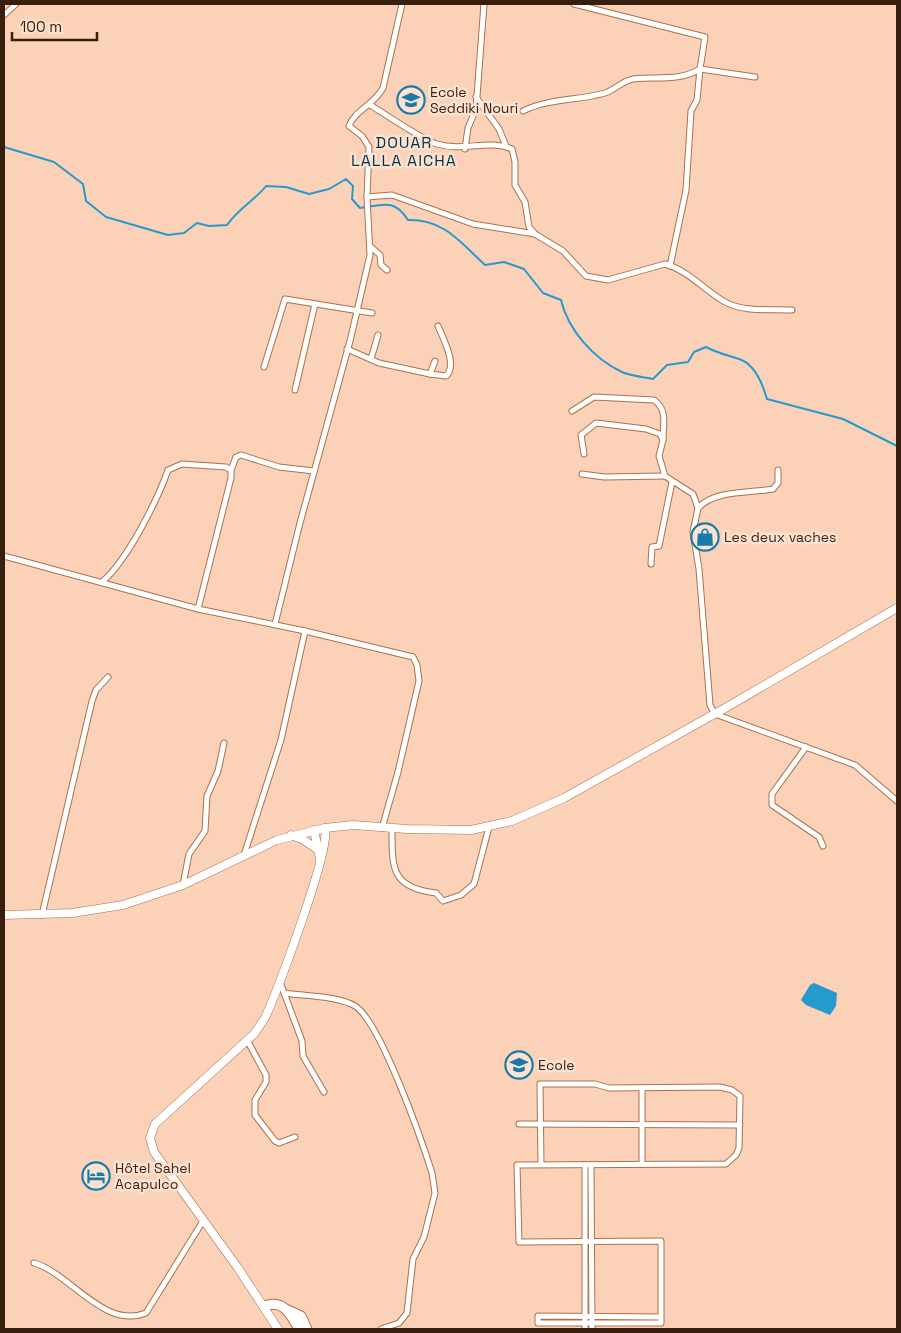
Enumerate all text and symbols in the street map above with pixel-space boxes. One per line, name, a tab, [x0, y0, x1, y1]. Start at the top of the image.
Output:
scale bar	[12, 10, 98, 42]
text: 100 m	[20, 17, 62, 36]
place label: Ecole Seddiki Nouri	[430, 83, 518, 117]
school or university icon: Ecole Seddiki Nouri	[396, 85, 426, 115]
district label: DOUAR LALLA AICHA	[351, 132, 457, 171]
shop icon: Les deux vaches	[690, 522, 720, 552]
place label: Les deux vaches	[724, 528, 836, 546]
school or university icon: Ecole	[504, 1050, 534, 1080]
place label: Ecole	[538, 1056, 575, 1074]
place label: Hôtel Sahel Acapulco	[115, 1159, 191, 1193]
hotel icon: Hôtel Sahel Acapulco	[81, 1161, 111, 1191]

